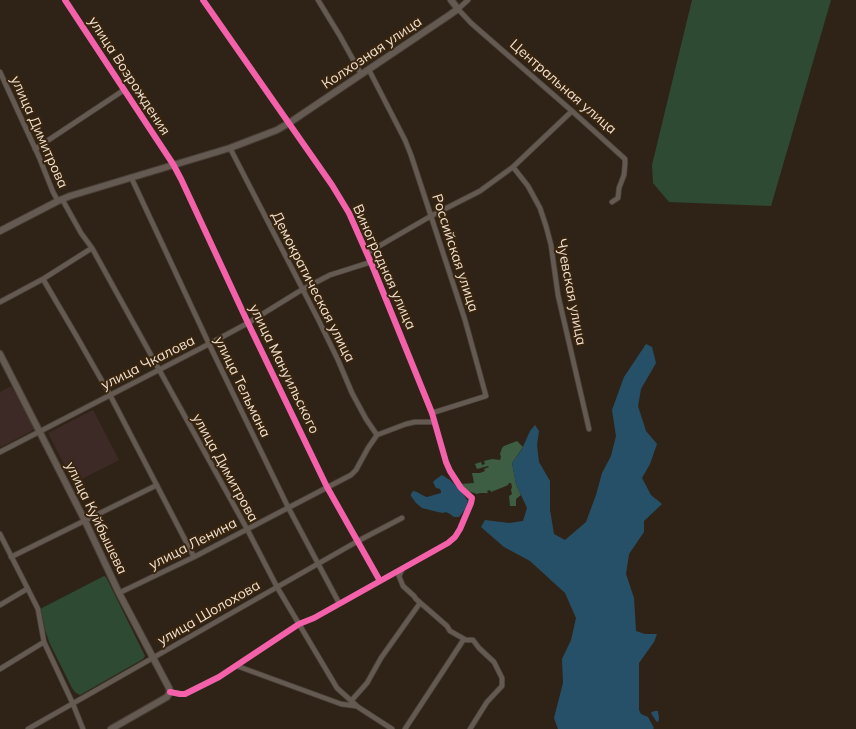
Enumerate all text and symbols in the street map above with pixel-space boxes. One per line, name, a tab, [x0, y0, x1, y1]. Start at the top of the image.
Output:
street label: Колхозная улица	[319, 13, 425, 93]
street label: улица Возрождения	[84, 14, 174, 138]
street label: Центральная улица	[506, 36, 620, 138]
street label: улица Димитрова	[7, 73, 71, 191]
street label: Российская улица	[428, 192, 482, 314]
street label: Виноградная улица	[349, 202, 419, 332]
street label: Демократическая улица	[268, 209, 358, 365]
street label: Чуевская улица	[552, 237, 590, 347]
street label: улица Мануильского	[245, 301, 323, 437]
street label: улица Чкалова	[98, 332, 198, 394]
street label: улица Тельмана	[210, 334, 274, 440]
street label: улица Димитрова	[188, 411, 262, 525]
street label: улица Куйбышева	[61, 459, 131, 577]
street label: улица Ленина	[146, 515, 240, 573]
street label: улица Шолохова	[155, 577, 263, 649]

